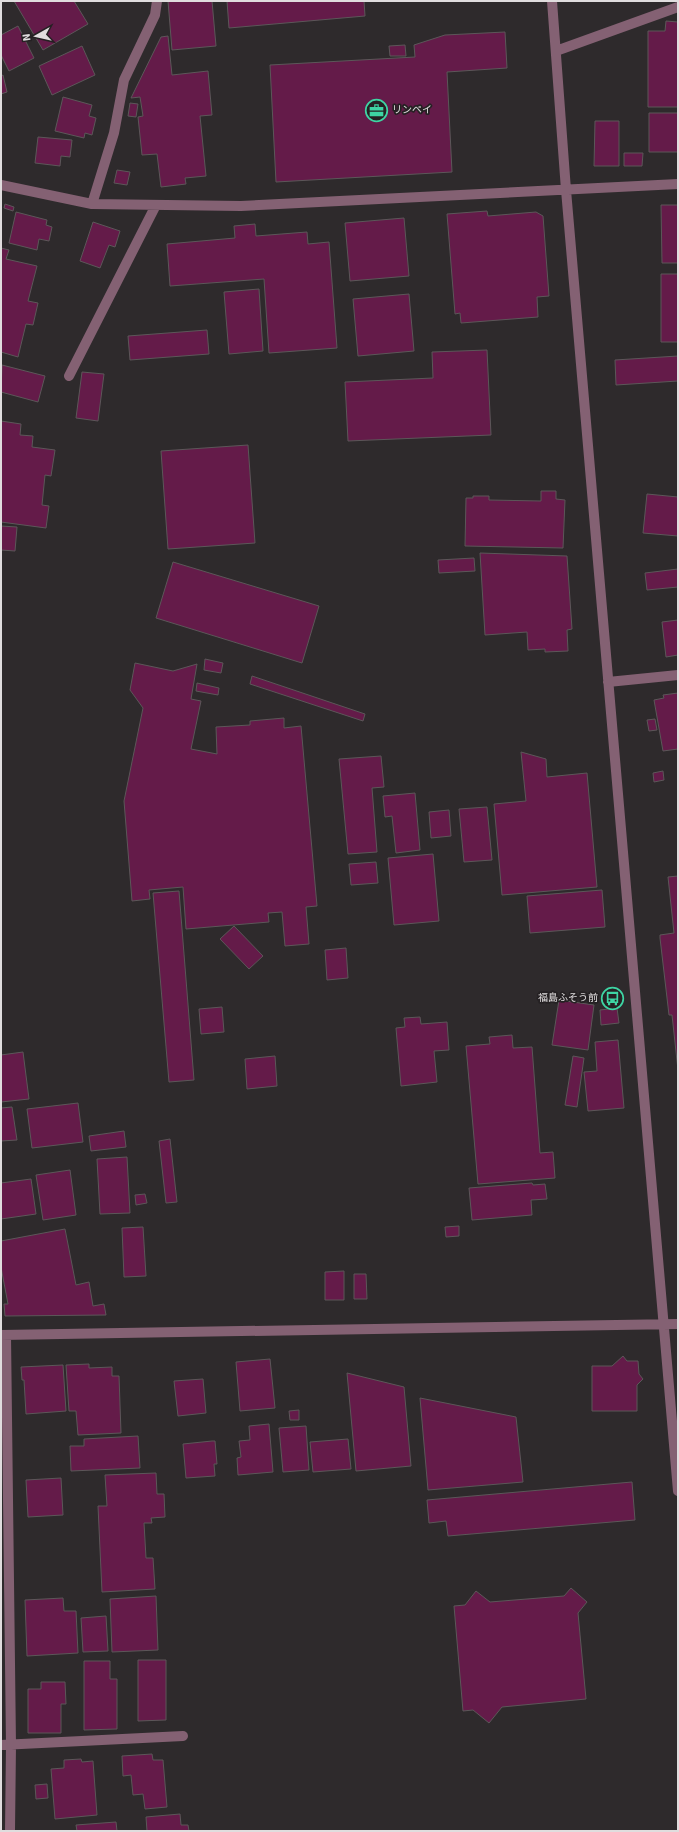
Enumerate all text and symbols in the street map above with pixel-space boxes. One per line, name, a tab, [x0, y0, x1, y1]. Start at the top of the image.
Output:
north arrow	[16, 16, 56, 56]
text: N	[19, 33, 35, 42]
office icon: リンペイ	[363, 97, 389, 123]
place label: リンペイ	[392, 103, 432, 117]
bus stop icon: 福島ふそう前	[600, 985, 626, 1011]
place label: 福島ふそう前	[538, 991, 598, 1005]

